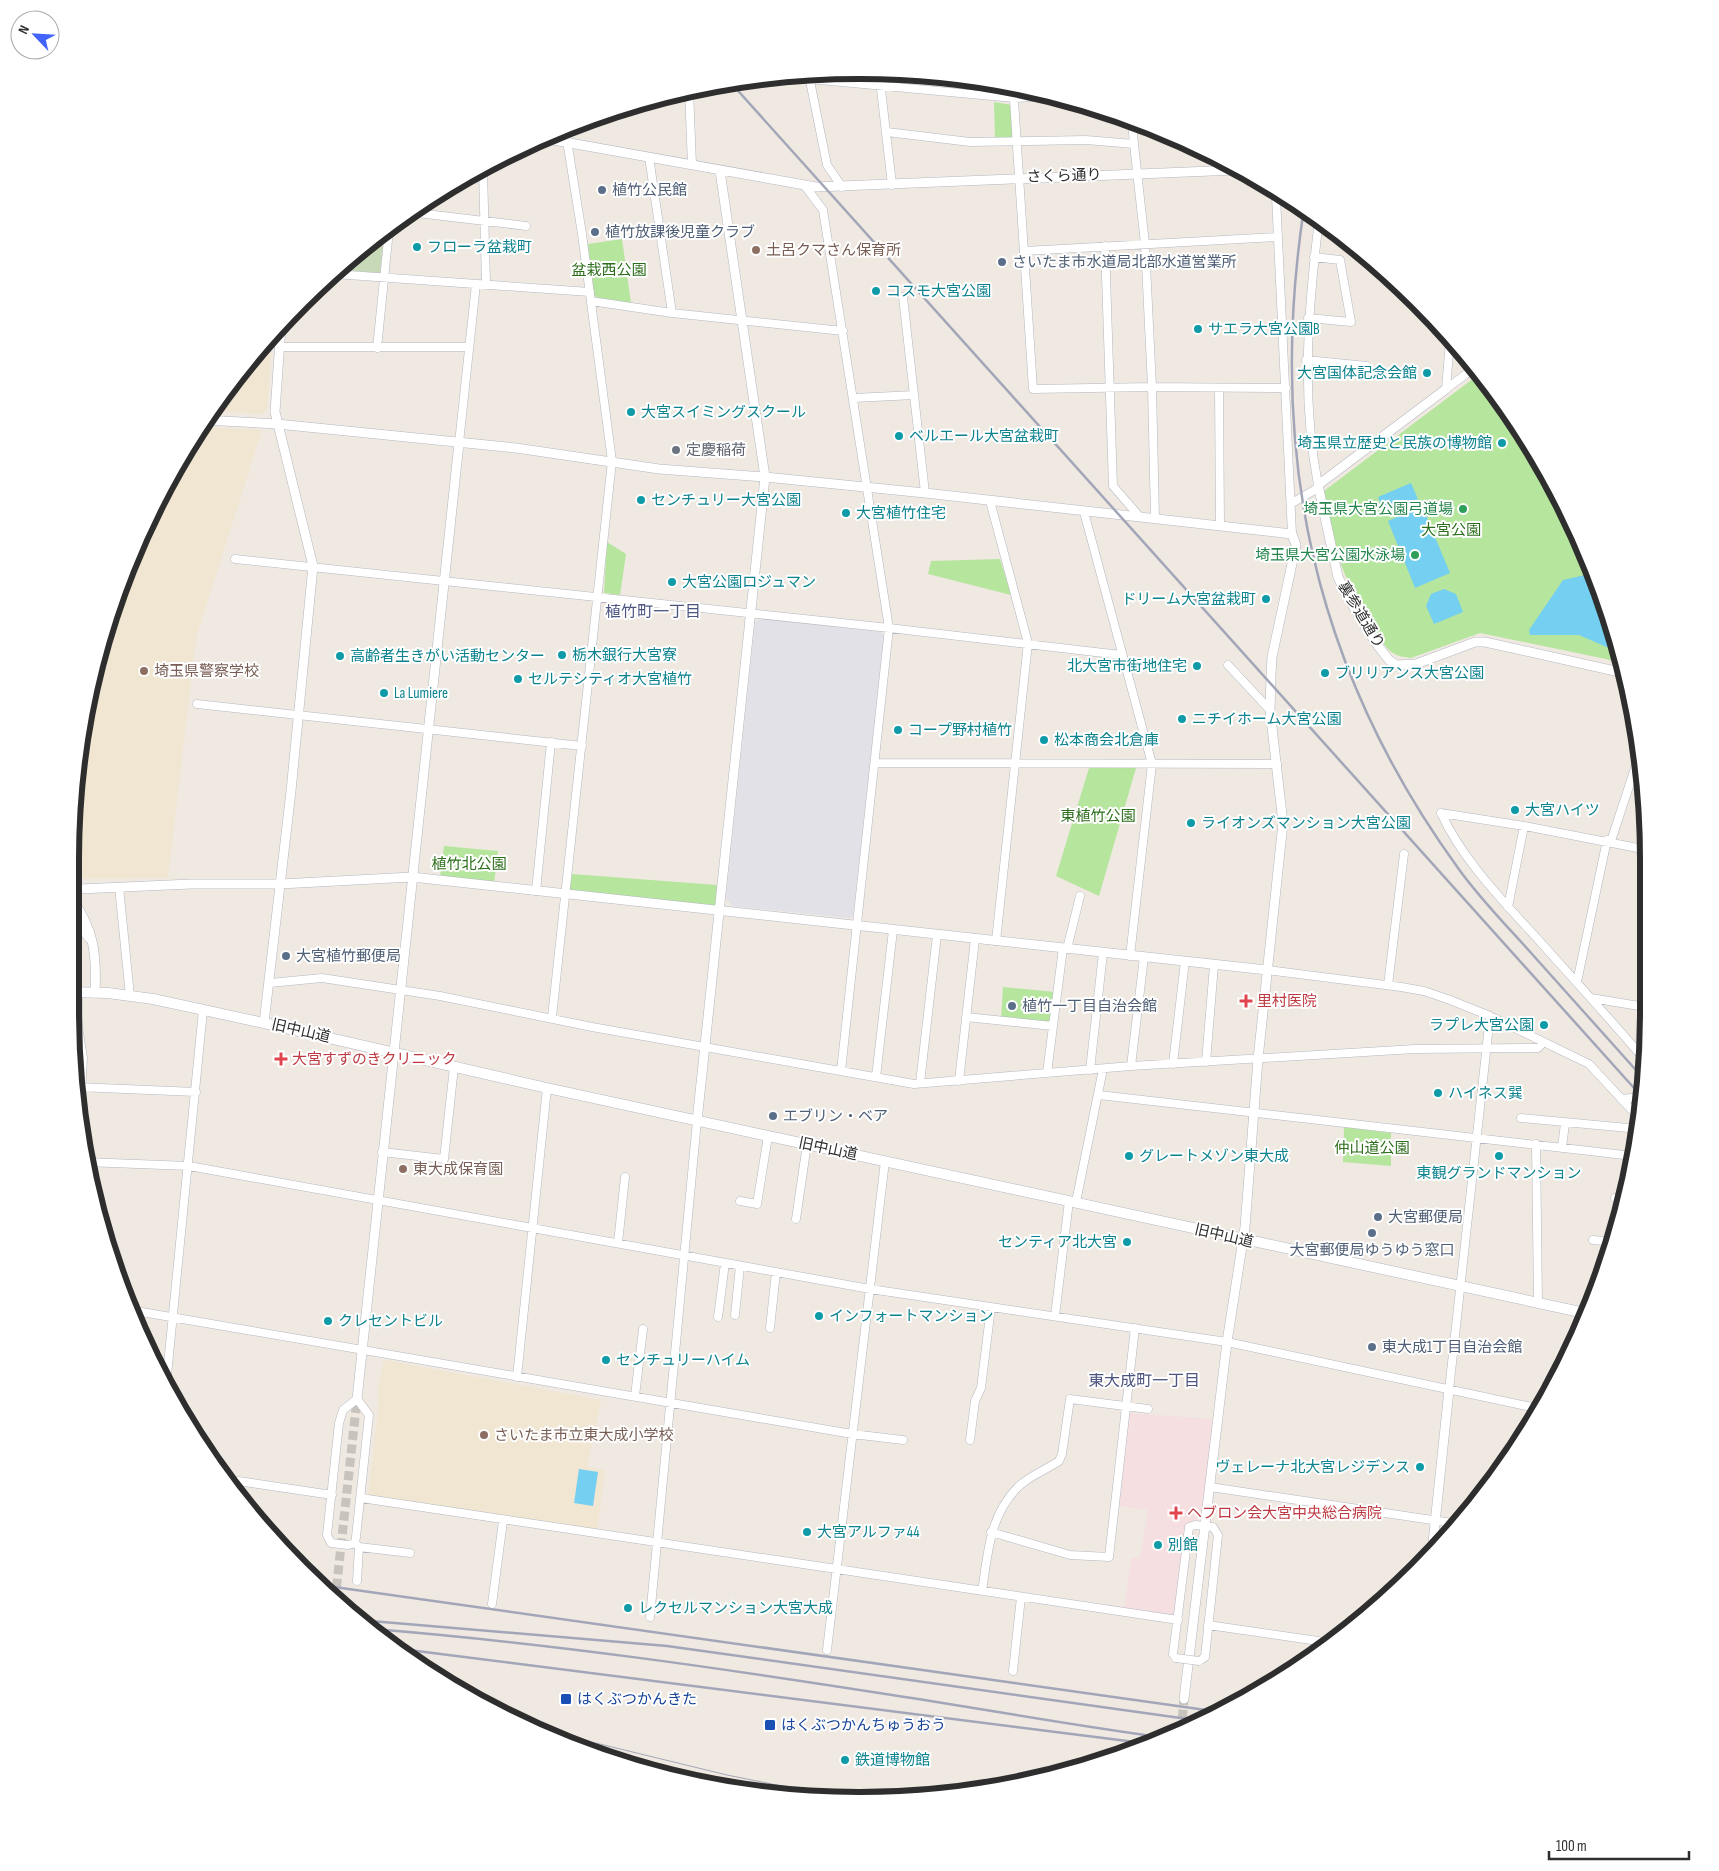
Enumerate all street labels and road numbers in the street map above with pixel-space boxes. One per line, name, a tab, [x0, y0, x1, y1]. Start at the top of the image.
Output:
street label: さくら通り	[1026, 165, 1102, 187]
street label: 裏参道通り	[1334, 578, 1388, 652]
street label: 旧中山道	[270, 1015, 332, 1047]
street label: 旧中山道	[797, 1133, 859, 1165]
street label: 旧中山道	[1193, 1220, 1255, 1252]

